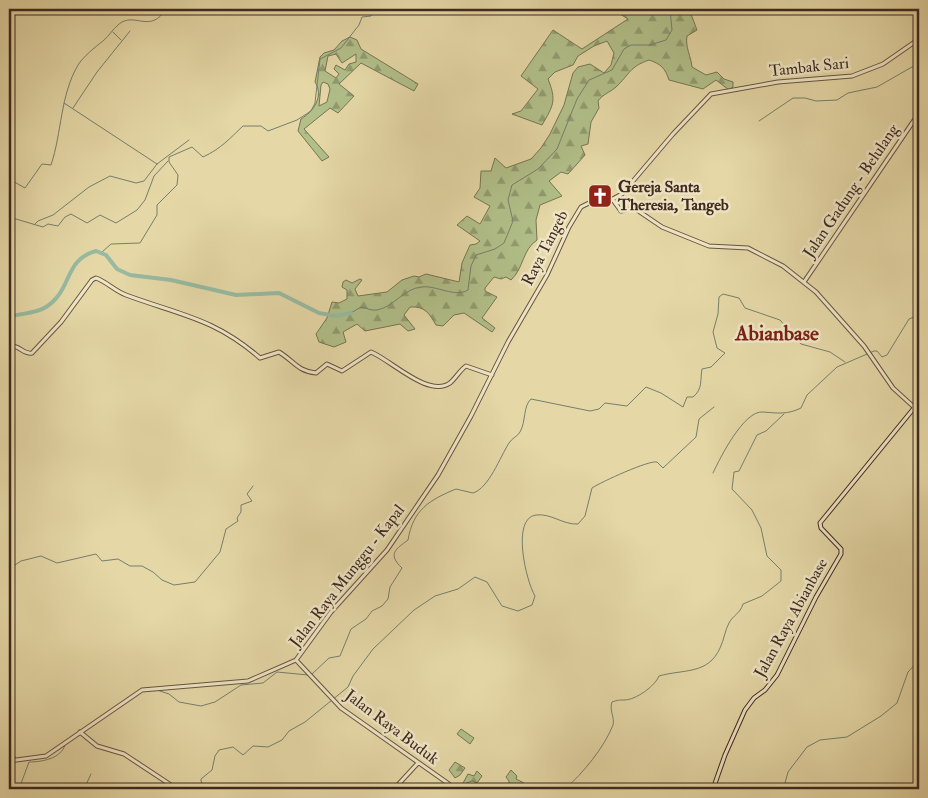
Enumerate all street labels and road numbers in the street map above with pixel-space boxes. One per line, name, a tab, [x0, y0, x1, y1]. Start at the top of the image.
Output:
street label: Tambak Sari	[768, 53, 850, 81]
street label: Jalan Gadung - Belulang	[798, 119, 905, 263]
street label: Raya Tangeb	[517, 207, 573, 289]
street label: Jalan Raya Munggu - Kapal	[284, 501, 410, 653]
street label: Jalan Raya Abianbase	[749, 555, 833, 683]
street label: Jalan Raya Buduk	[340, 685, 443, 770]

